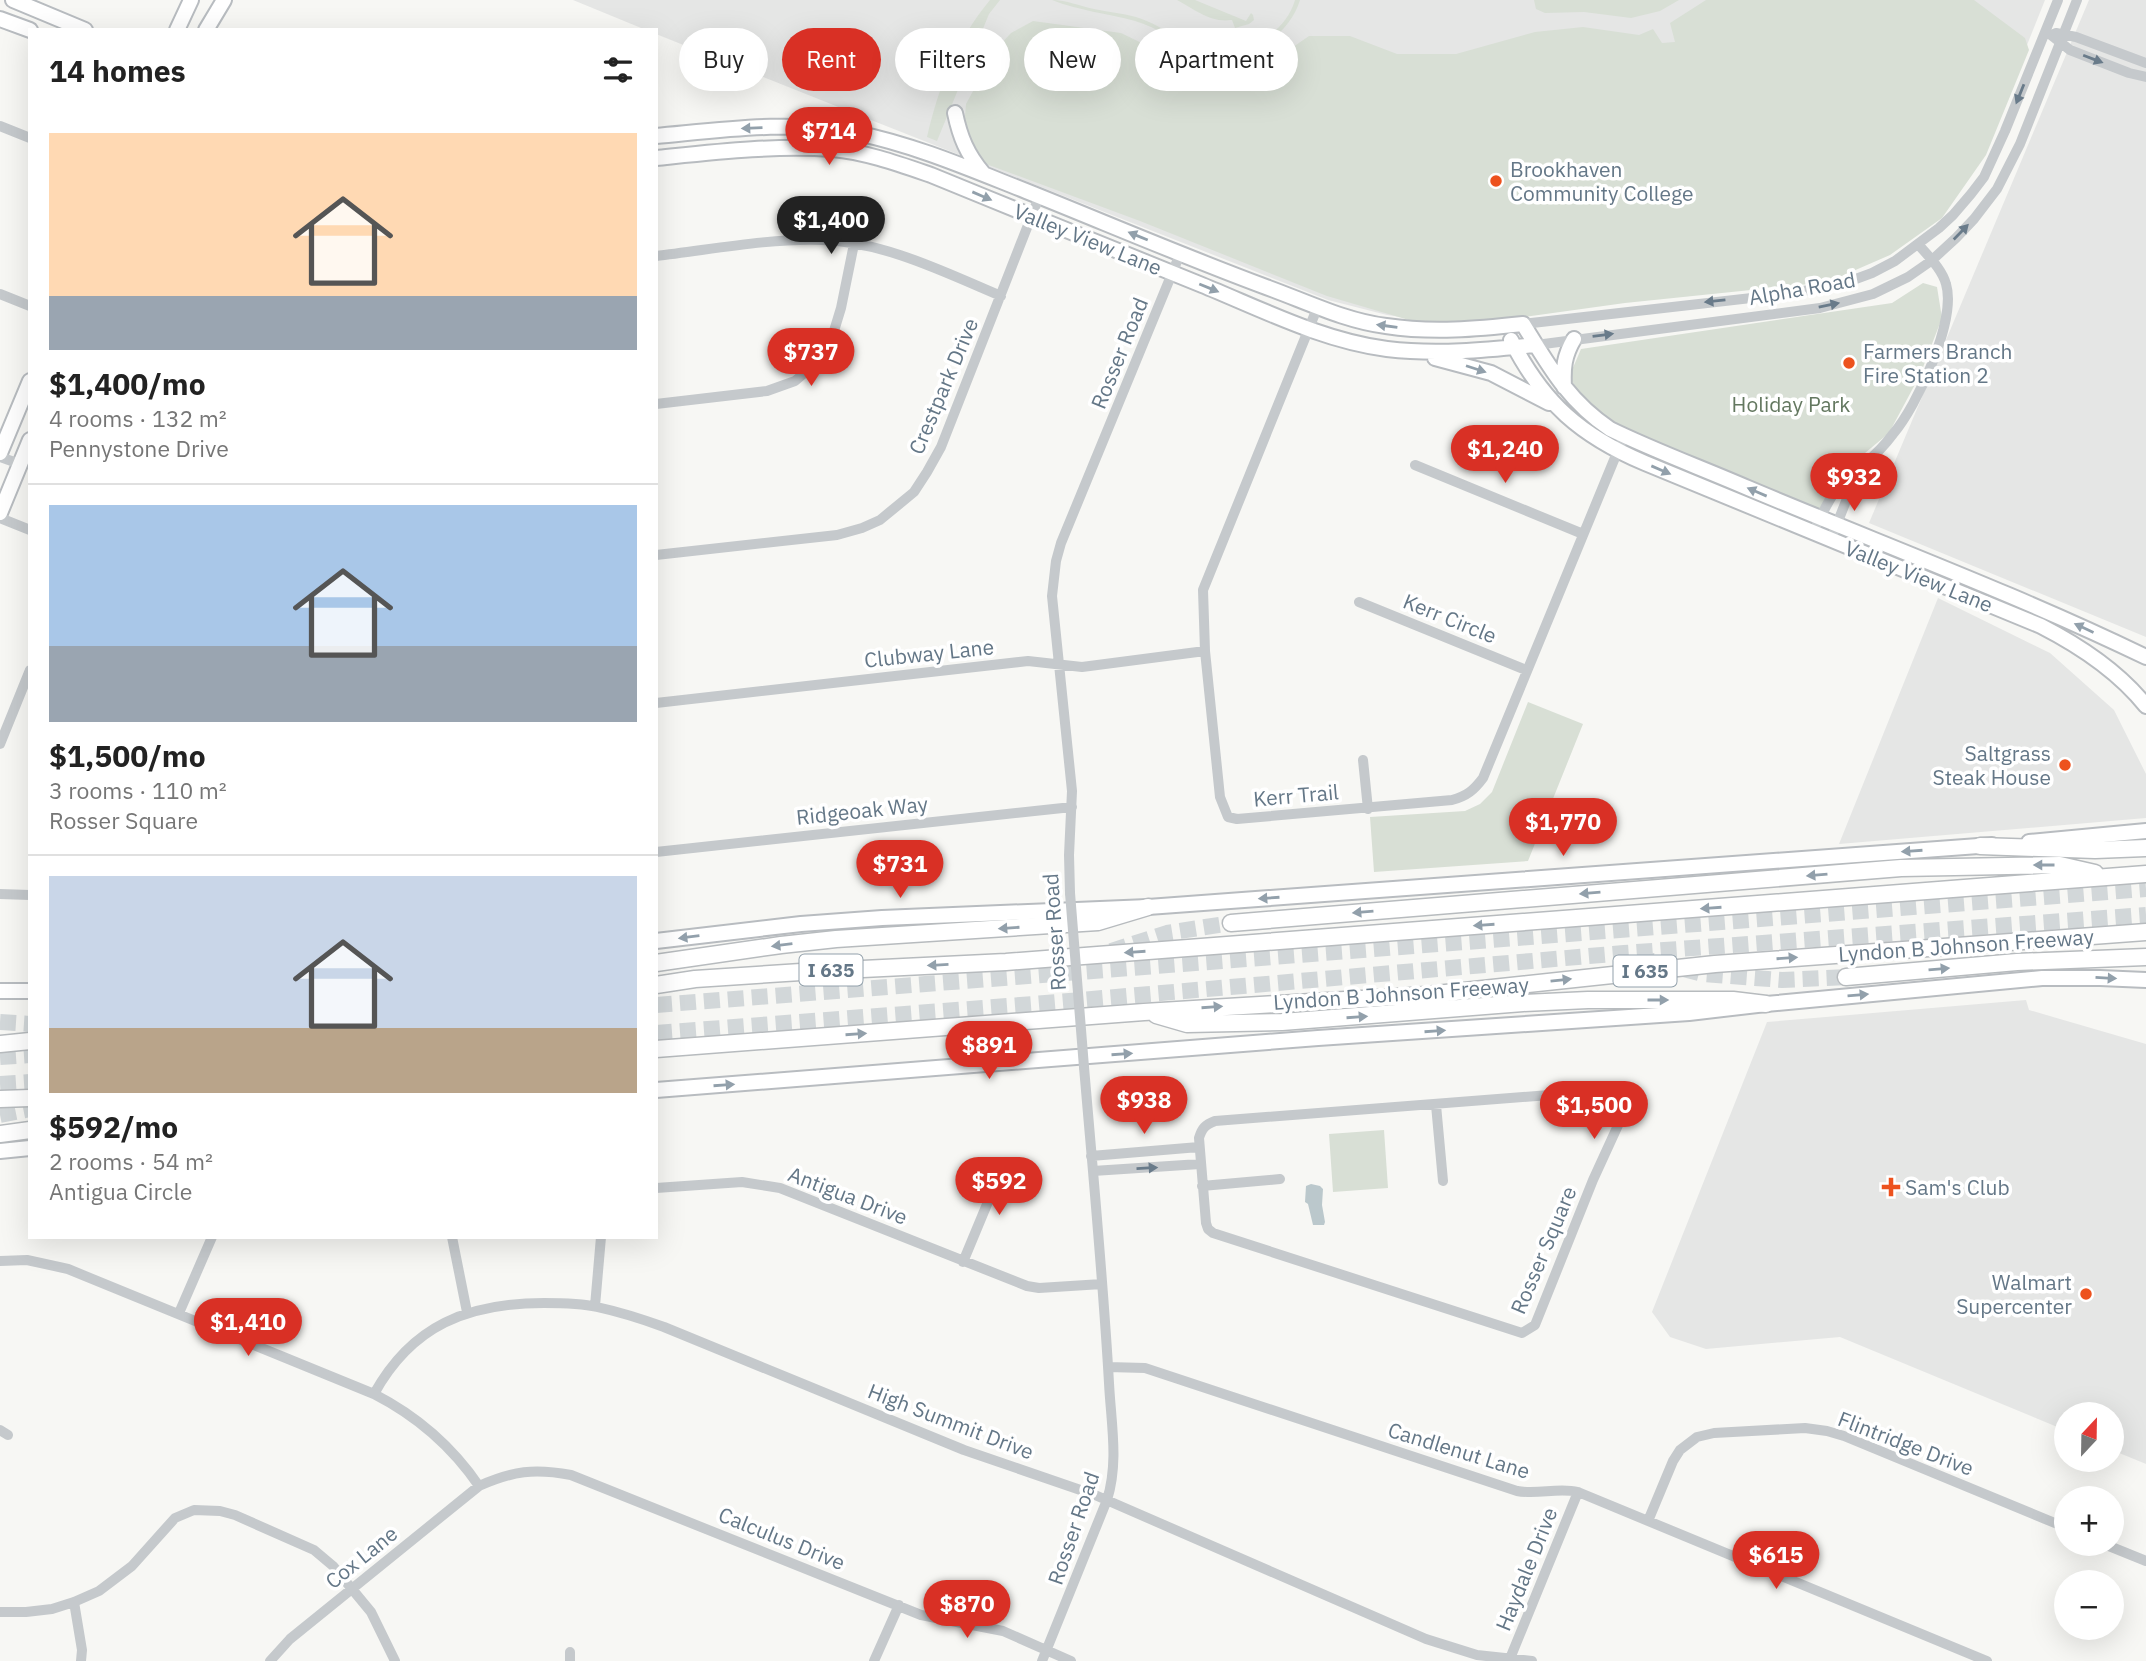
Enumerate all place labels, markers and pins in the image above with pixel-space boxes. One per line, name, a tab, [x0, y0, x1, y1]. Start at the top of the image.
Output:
pin: $714	[788, 108, 870, 167]
place label: Brookhaven Community College	[1510, 155, 1694, 207]
marker: Brookhaven Community College	[1488, 173, 1504, 189]
pin: $1,400	[774, 196, 888, 256]
pin: $737	[770, 328, 852, 388]
place label: Farmers Branch Fire Station 2	[1863, 337, 2013, 389]
marker: Farmers Branch Fire Station 2	[1841, 355, 1857, 371]
pin: $1,240	[1448, 426, 1562, 485]
pin: $932	[1813, 454, 1895, 513]
place label: Saltgrass Steak House	[1932, 739, 2051, 791]
marker: Saltgrass Steak House	[2057, 757, 2073, 773]
pin: $1,770	[1506, 798, 1620, 858]
pin: $731	[859, 841, 941, 900]
pin: $891	[948, 1021, 1030, 1081]
pin: $938	[1103, 1076, 1185, 1136]
pin: $1,500	[1537, 1082, 1651, 1141]
pin: $592	[958, 1158, 1040, 1217]
place label: Sam's Club	[1905, 1173, 2010, 1201]
marker: Sam's Club	[1883, 1179, 1899, 1195]
place label: Walmart Supercenter	[1956, 1268, 2072, 1320]
marker: Walmart Supercenter	[2078, 1286, 2094, 1302]
pin: $1,410	[191, 1298, 305, 1358]
pin: $615	[1735, 1532, 1817, 1591]
pin: $870	[926, 1580, 1008, 1640]

